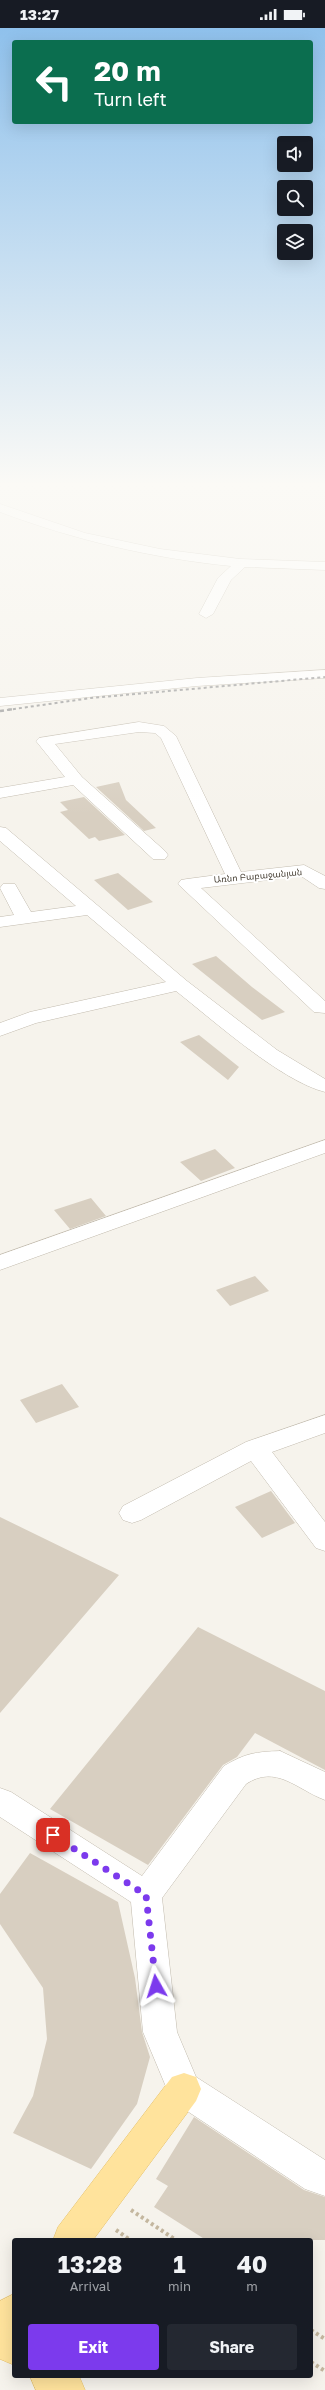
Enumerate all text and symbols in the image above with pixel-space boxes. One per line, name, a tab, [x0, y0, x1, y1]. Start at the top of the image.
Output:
text: 13:27	[20, 5, 59, 23]
text: 20 m	[94, 54, 161, 87]
icon: left	[28, 56, 80, 108]
text: Turn left	[94, 88, 167, 110]
map controls	[277, 136, 313, 260]
button: sound	[277, 136, 313, 172]
button: search	[277, 180, 313, 216]
button: layers	[277, 224, 313, 260]
street label: Առնո Բաբաջանյան	[213, 866, 303, 885]
pin	[36, 1818, 70, 1852]
icon: arrive	[42, 1824, 64, 1846]
position arrow	[135, 1965, 177, 2007]
text: 13:28	[58, 2249, 122, 2278]
text: 1	[173, 2249, 186, 2278]
text: 40	[237, 2249, 267, 2278]
text: Arrival	[70, 2278, 110, 2294]
text: min	[168, 2278, 191, 2294]
text: m	[246, 2278, 258, 2294]
button: Exit	[28, 2324, 159, 2370]
button: Share	[167, 2324, 297, 2370]

